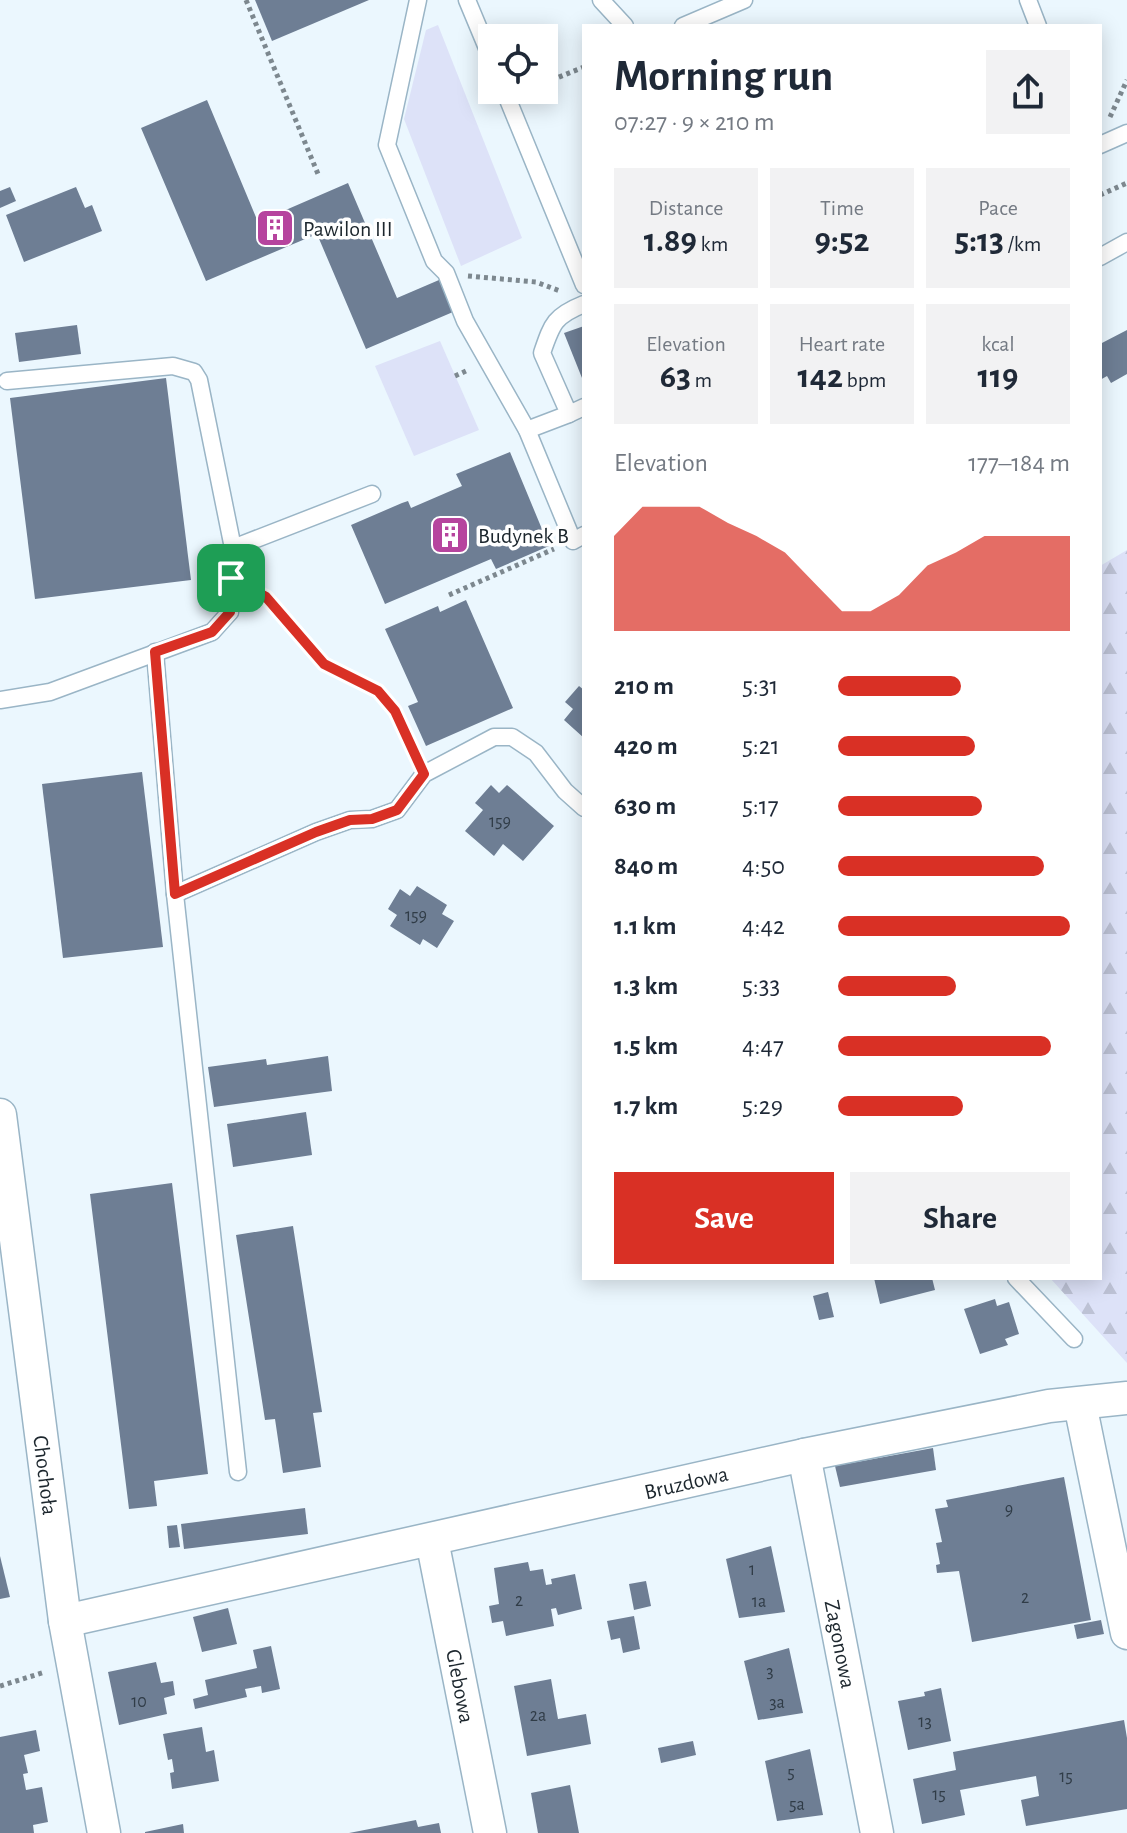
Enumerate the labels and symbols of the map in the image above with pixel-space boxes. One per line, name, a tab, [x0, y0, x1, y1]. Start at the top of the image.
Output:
building icon: Pawilon III	[254, 207, 296, 249]
place label: Pawilon III	[303, 218, 393, 240]
building icon: Budynek B	[429, 514, 471, 556]
place label: Budynek B	[478, 525, 569, 547]
pin	[197, 544, 265, 612]
house number: 159	[489, 813, 511, 831]
house number: 159	[405, 907, 427, 925]
street label: Chochoła	[29, 1434, 61, 1516]
street label: Bruzdowa	[642, 1463, 730, 1503]
house number: 9	[1005, 1501, 1013, 1519]
house number: 1	[749, 1561, 755, 1579]
house number: 2	[1021, 1589, 1029, 1607]
house number: 2	[515, 1592, 523, 1610]
house number: 1a	[752, 1593, 766, 1611]
street label: Zagonowa	[821, 1598, 859, 1690]
street label: Glebowa	[442, 1647, 478, 1725]
house number: 3	[766, 1663, 774, 1681]
house number: 10	[131, 1693, 147, 1711]
house number: 3a	[769, 1694, 785, 1712]
house number: 2a	[530, 1707, 546, 1725]
house number: 13	[918, 1713, 932, 1731]
house number: 5	[787, 1764, 795, 1782]
house number: 15	[1059, 1768, 1073, 1786]
house number: 15	[932, 1786, 946, 1804]
house number: 5a	[789, 1796, 805, 1814]

